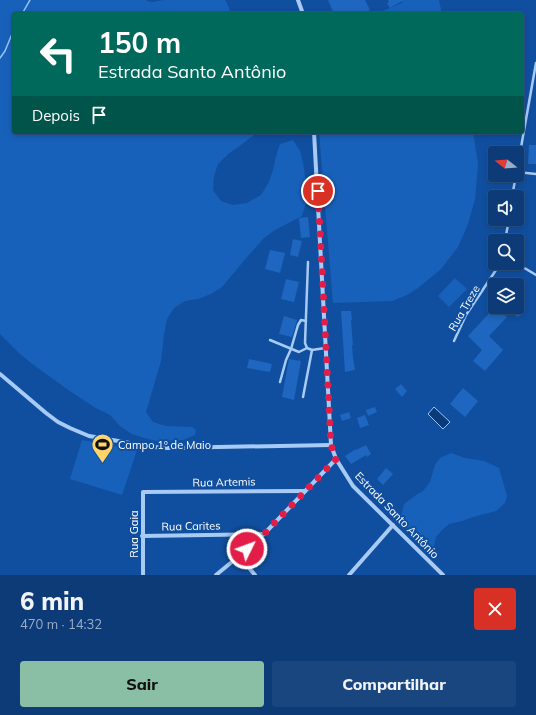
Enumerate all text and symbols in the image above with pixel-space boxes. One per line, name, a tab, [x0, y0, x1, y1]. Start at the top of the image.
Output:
text: 150 m	[98, 25, 181, 60]
icon: left	[32, 28, 84, 80]
text: Estrada Santo Antônio	[98, 60, 286, 83]
icon: arrive	[88, 104, 110, 126]
text: Depois	[32, 106, 80, 125]
north arrow	[488, 146, 524, 182]
map controls	[488, 146, 524, 314]
pin	[301, 174, 335, 208]
icon: arrive	[307, 180, 329, 202]
button: sound	[488, 190, 524, 226]
button: search	[488, 234, 524, 270]
button: layers	[488, 278, 524, 314]
street label: Rua Treze	[445, 283, 483, 333]
sports icon: Campo 1º de Maio	[90, 432, 116, 465]
place label: Campo 1º de Maio	[118, 438, 211, 452]
street label: Estrada Santo Antônio	[352, 469, 442, 561]
street label: Rua Artemis	[192, 474, 256, 490]
street label: Rua Gaia	[127, 510, 141, 558]
street label: Rua Carites	[161, 518, 221, 534]
position arrow	[226, 528, 268, 570]
text: 6 min	[20, 586, 84, 616]
button: close	[474, 588, 516, 630]
text: 470 m · 14:32	[20, 616, 102, 632]
button: Sair	[20, 661, 264, 707]
button: Compartilhar	[272, 661, 516, 707]

